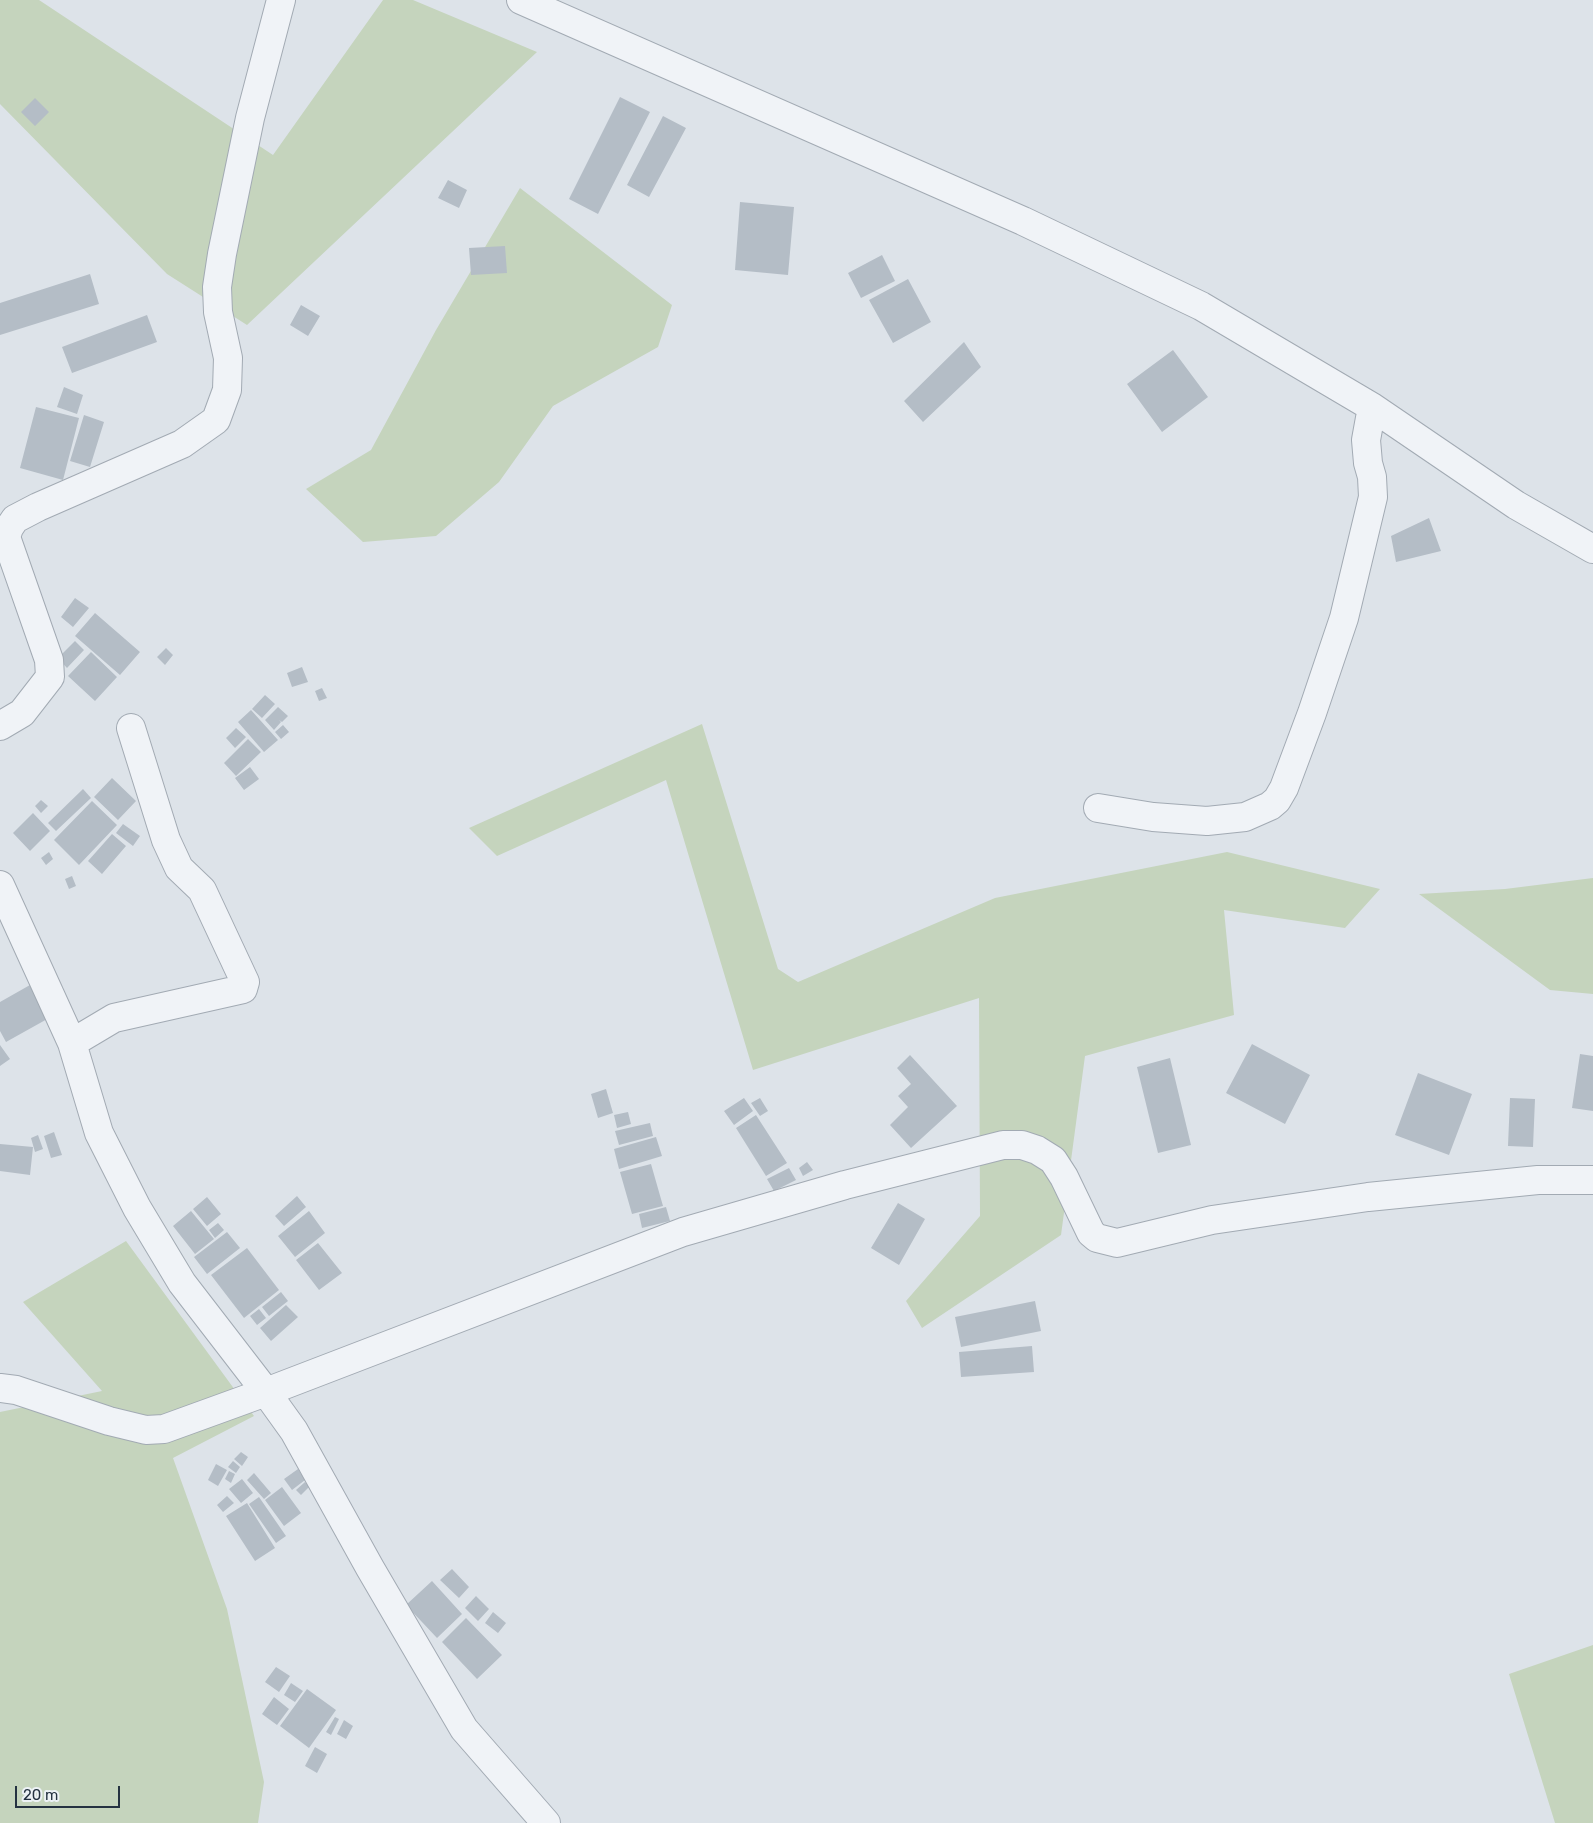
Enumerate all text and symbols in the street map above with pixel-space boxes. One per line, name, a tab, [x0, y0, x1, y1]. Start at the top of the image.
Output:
scale bar	[18, 1776, 122, 1808]
text: 20 m	[23, 1786, 58, 1804]

